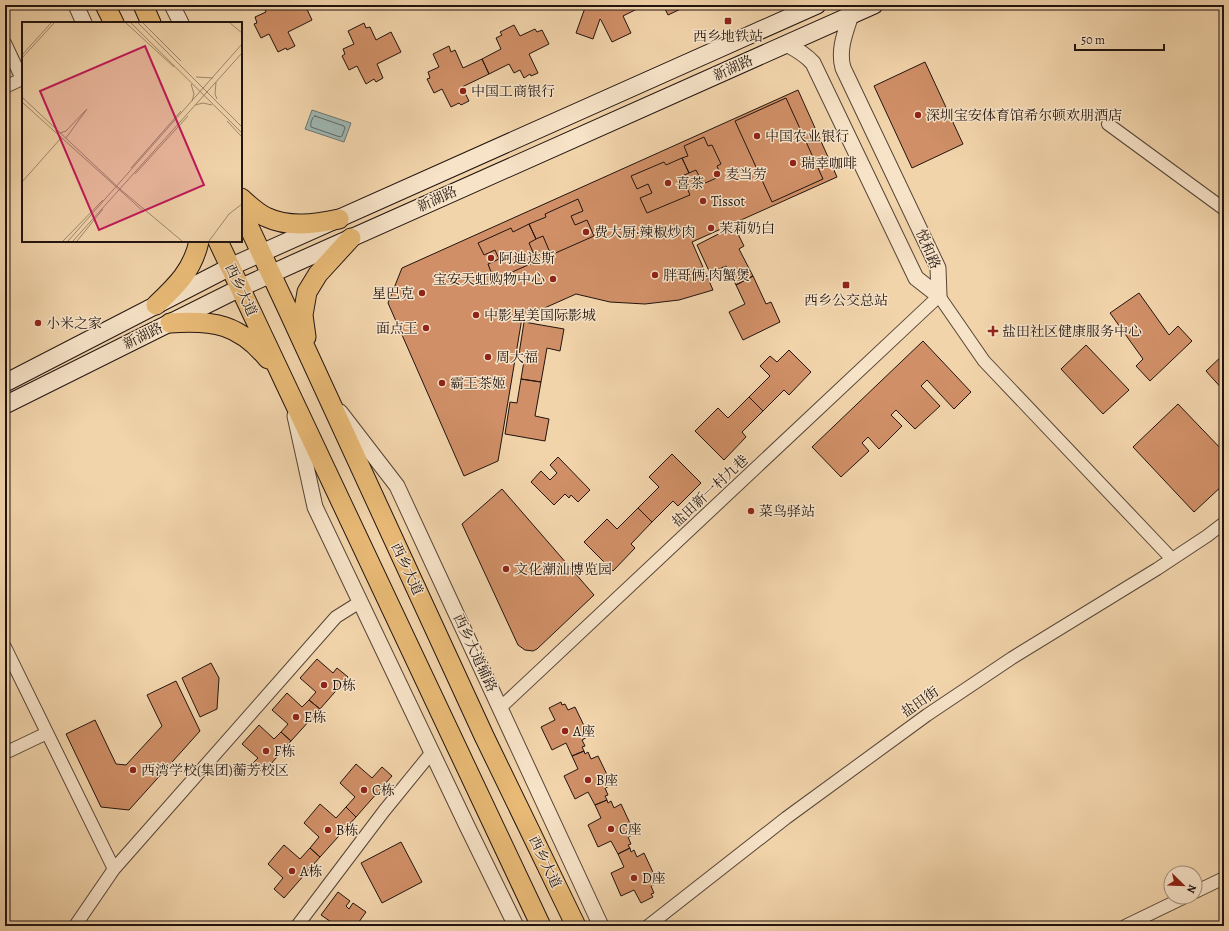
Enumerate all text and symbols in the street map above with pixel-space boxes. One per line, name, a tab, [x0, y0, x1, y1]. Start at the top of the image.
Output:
marker: 西乡地铁站	[723, 16, 733, 26]
inset map	[22, 22, 242, 242]
scale bar	[1075, 26, 1164, 52]
place label: 西乡地铁站	[693, 27, 763, 46]
text: 50 m	[1081, 32, 1105, 48]
street label: 新湖路	[710, 51, 756, 85]
place label: 中国工商银行	[471, 82, 555, 101]
marker: 中国工商银行	[458, 86, 468, 96]
place label: 深圳宝安体育馆希尔顿欢朋酒店	[926, 106, 1122, 125]
marker: 深圳宝安体育馆希尔顿欢朋酒店	[913, 110, 923, 120]
place label: 中国农业银行	[765, 127, 849, 146]
marker: 中国农业银行	[752, 131, 762, 141]
place label: 瑞幸咖啡	[801, 154, 857, 173]
marker: 瑞幸咖啡	[788, 158, 798, 168]
place label: 麦当劳	[725, 165, 767, 184]
marker: 麦当劳	[712, 169, 722, 179]
place label: 喜茶	[676, 174, 704, 193]
marker: 喜茶	[663, 178, 673, 188]
street label: 新湖路	[414, 182, 460, 216]
place label: Tissot	[711, 192, 745, 211]
marker: Tissot	[698, 196, 708, 206]
place label: 茉莉奶白	[719, 219, 775, 238]
place label: 费大厨·辣椒炒肉	[594, 223, 695, 242]
marker: 茉莉奶白	[706, 223, 716, 233]
street label: 悦和路	[911, 226, 945, 272]
marker: 费大厨·辣椒炒肉	[581, 227, 591, 237]
place label: 阿迪达斯	[499, 249, 555, 268]
marker: 阿迪达斯	[486, 253, 496, 263]
street label: 西乡大道	[221, 261, 261, 319]
place label: 胖哥俩·肉蟹煲	[663, 266, 750, 285]
place label: 宝安天虹购物中心	[433, 270, 545, 289]
marker: 胖哥俩·肉蟹煲	[650, 270, 660, 280]
marker: 宝安天虹购物中心	[548, 274, 558, 284]
marker: 西乡公交总站	[841, 280, 851, 290]
place label: 星巴克	[372, 284, 414, 303]
marker: 星巴克	[417, 288, 427, 298]
place label: 西乡公交总站	[804, 291, 888, 310]
place label: 中影星美国际影城	[484, 306, 596, 325]
marker: 中影星美国际影城	[471, 310, 481, 320]
place label: 小米之家	[46, 314, 102, 333]
marker: 小米之家	[33, 318, 43, 328]
street label: 新湖路	[120, 318, 166, 354]
place label: 面点王	[376, 319, 418, 338]
place label: 盐田社区健康服务中心	[1002, 322, 1142, 341]
marker: 面点王	[421, 323, 431, 333]
marker: 盐田社区健康服务中心	[987, 325, 999, 337]
place label: 周大福	[496, 348, 538, 367]
marker: 周大福	[483, 352, 493, 362]
place label: 霸王茶姬	[450, 374, 506, 393]
marker: 霸王茶姬	[437, 378, 447, 388]
street label: 盐田新一村九巷	[668, 451, 752, 531]
place label: 菜鸟驿站	[759, 502, 815, 521]
marker: 菜鸟驿站	[746, 506, 756, 516]
street label: 西乡大道	[387, 540, 427, 598]
place label: 文化潮汕博览园	[514, 560, 612, 579]
marker: 文化潮汕博览园	[501, 564, 511, 574]
street label: 西乡大道辅路	[449, 611, 501, 695]
place label: D栋	[332, 676, 356, 695]
marker: D栋	[319, 680, 329, 690]
street label: 盐田街	[897, 682, 943, 722]
place label: E栋	[304, 708, 326, 727]
marker: E栋	[291, 712, 301, 722]
place label: A座	[572, 722, 595, 741]
marker: A座	[560, 726, 570, 736]
place label: F栋	[274, 742, 295, 761]
marker: F栋	[261, 746, 271, 756]
place label: 西湾学校(集团)蘅芳校区	[141, 761, 289, 780]
marker: 西湾学校(集团)蘅芳校区	[128, 765, 138, 775]
place label: B座	[596, 771, 618, 790]
marker: B座	[583, 775, 593, 785]
place label: C栋	[372, 781, 395, 800]
marker: C栋	[359, 785, 369, 795]
place label: C座	[619, 820, 642, 839]
place label: B栋	[336, 821, 358, 840]
marker: C座	[606, 824, 616, 834]
marker: B栋	[323, 825, 333, 835]
street label: 西乡大道	[524, 833, 566, 891]
place label: A栋	[299, 862, 322, 881]
north arrow	[1163, 865, 1203, 905]
marker: A栋	[287, 866, 297, 876]
place label: D座	[642, 869, 666, 888]
marker: D座	[629, 873, 639, 883]
text: N	[1183, 882, 1200, 895]

